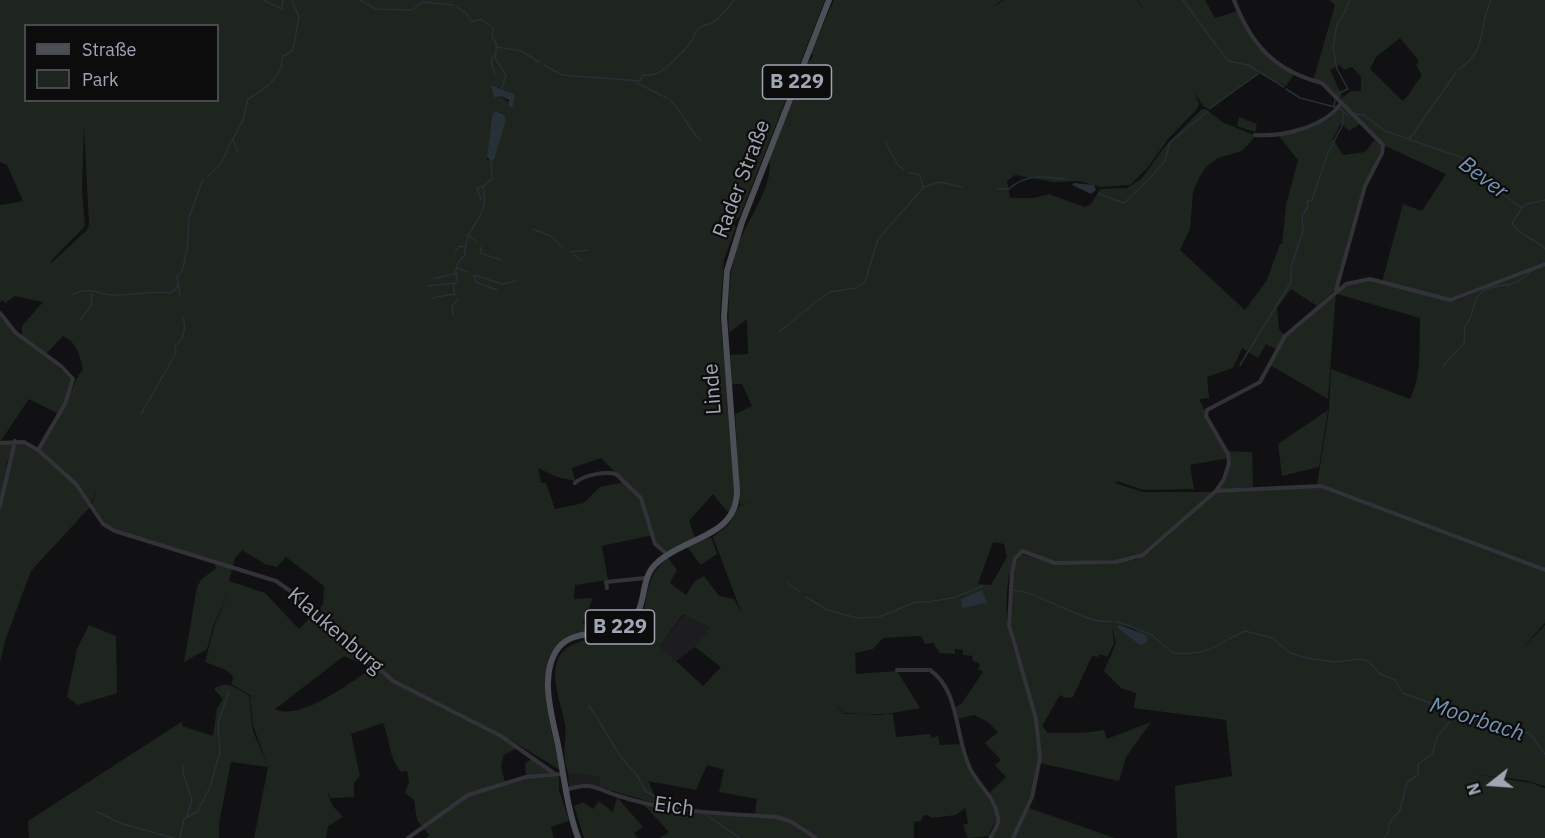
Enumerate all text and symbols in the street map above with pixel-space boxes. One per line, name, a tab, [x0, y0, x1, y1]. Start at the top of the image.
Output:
legend	[24, 24, 219, 102]
text: Straße	[82, 38, 136, 61]
road number: B 229	[762, 65, 832, 99]
text: Park	[82, 68, 118, 91]
street label: Rader Straße	[708, 117, 776, 241]
water label: Bever	[1453, 151, 1513, 205]
street label: Linde	[699, 362, 727, 416]
street label: Klaukenburg	[282, 583, 388, 679]
road number: B 229	[586, 610, 654, 644]
water label: Moorbach	[1426, 692, 1528, 748]
north arrow	[1461, 754, 1521, 814]
text: N	[1463, 781, 1485, 798]
street label: Eich	[652, 792, 696, 822]

